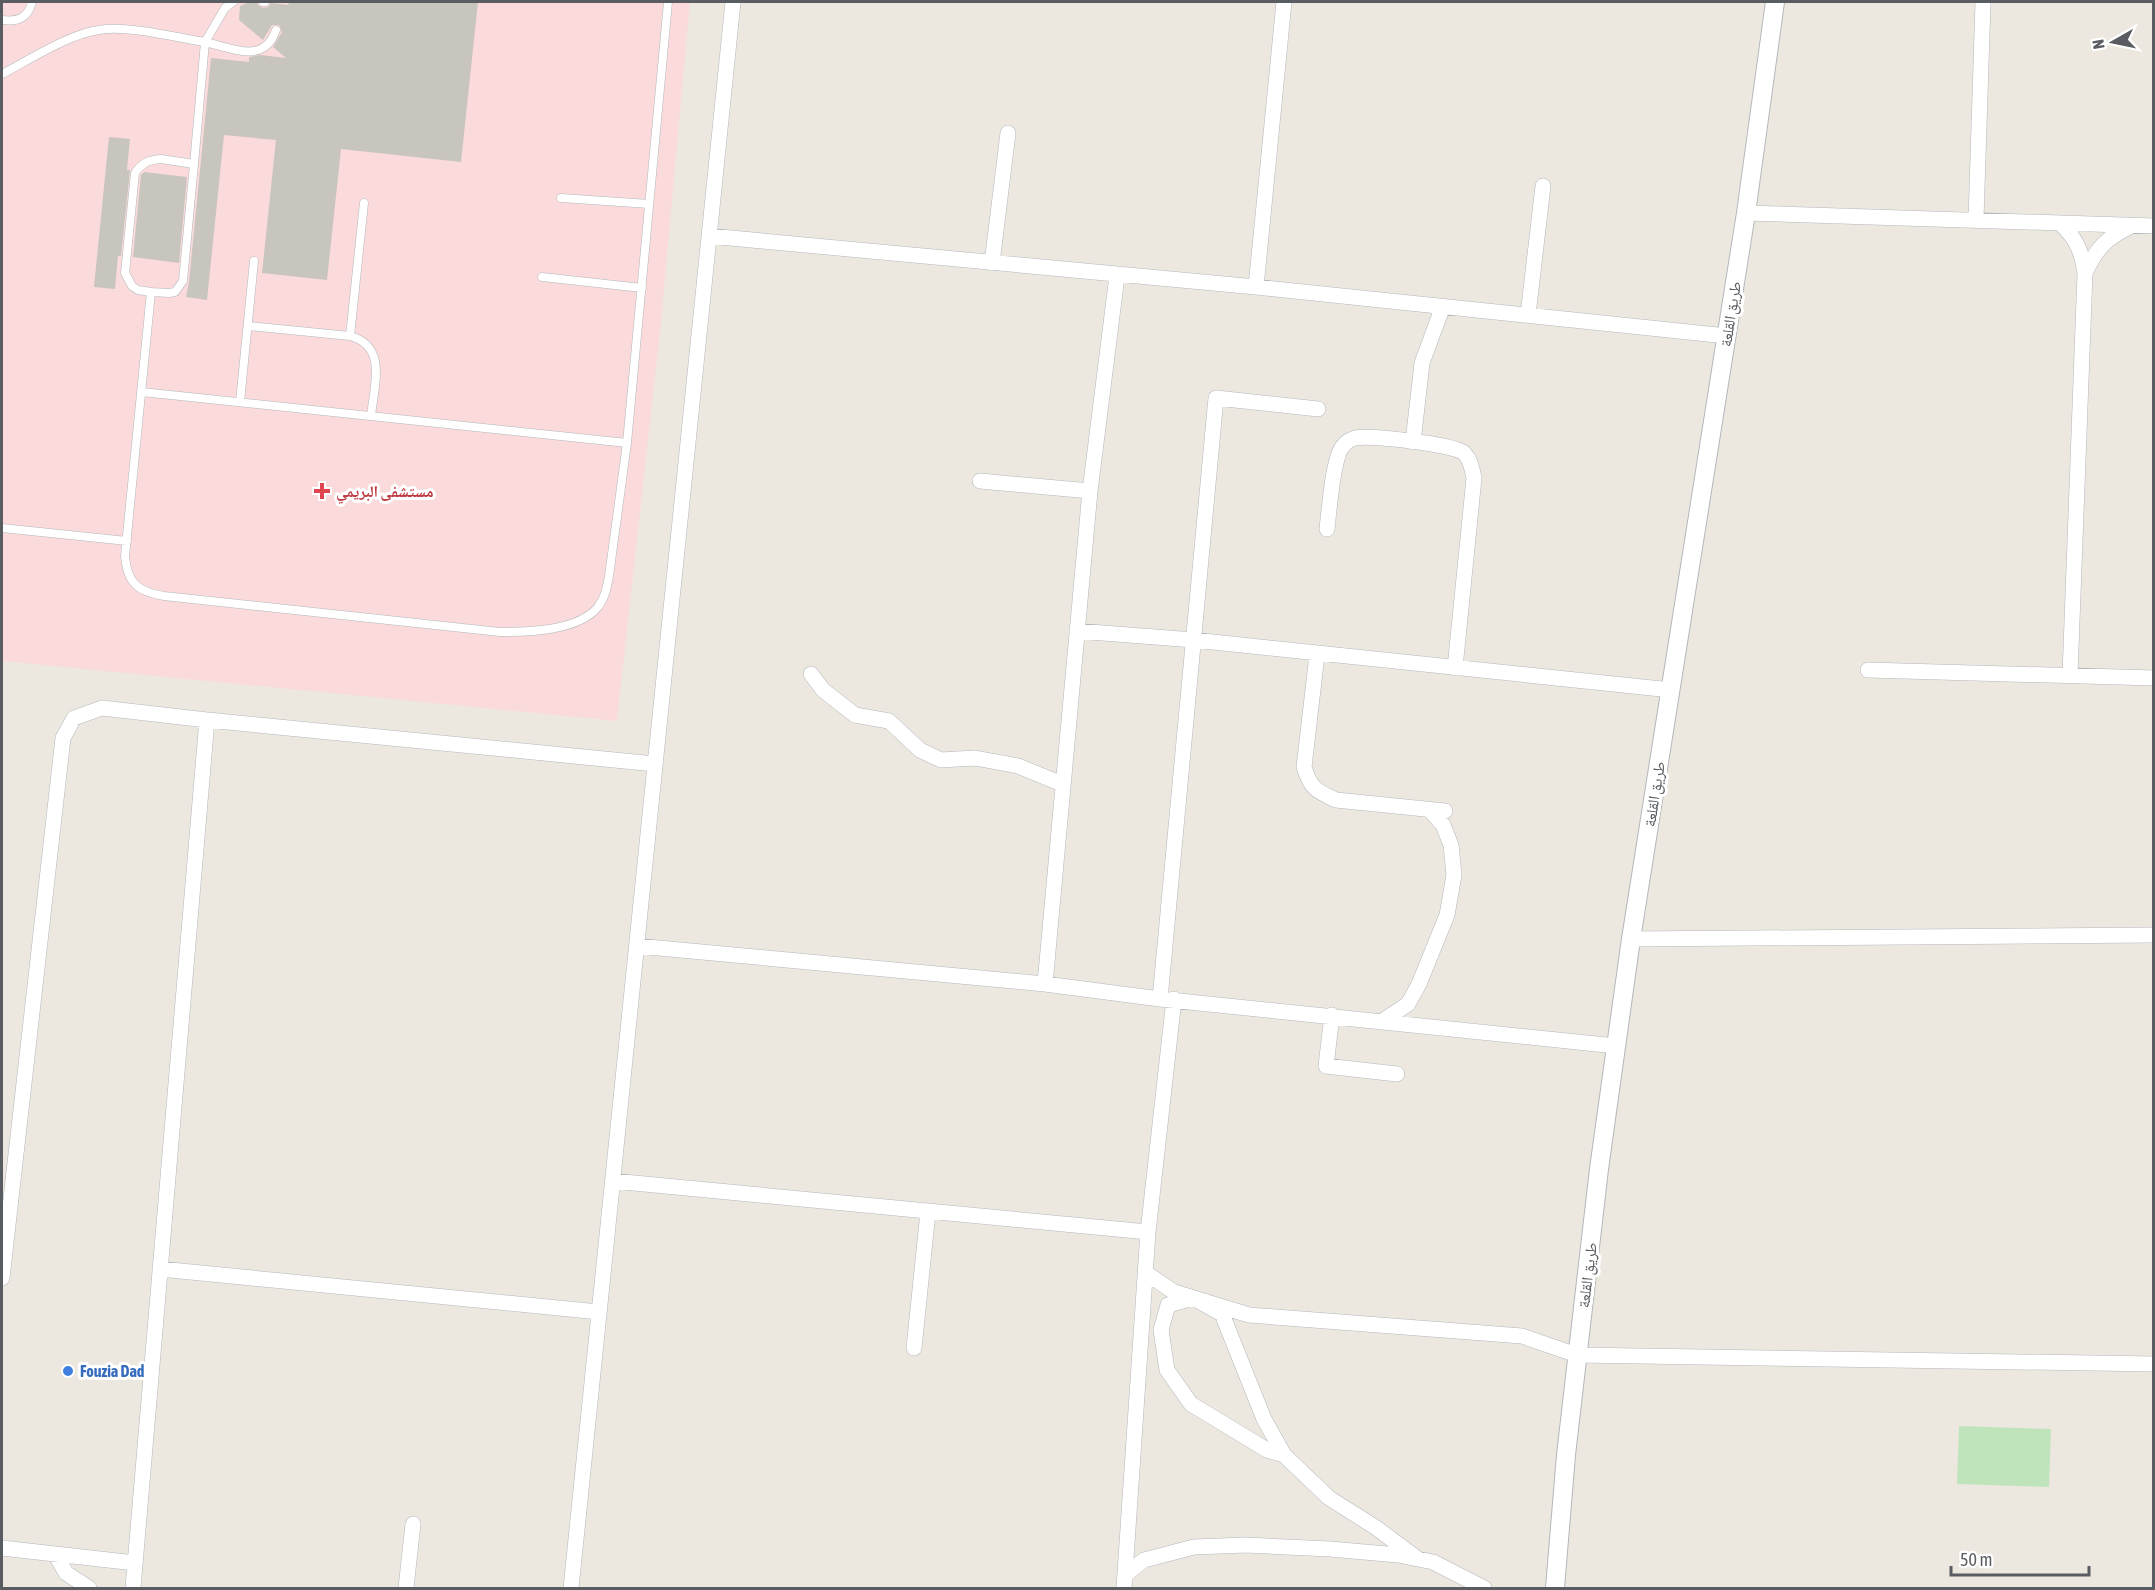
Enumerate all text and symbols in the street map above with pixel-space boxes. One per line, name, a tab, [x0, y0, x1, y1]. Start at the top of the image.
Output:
north arrow	[2083, 12, 2143, 72]
text: N	[2089, 38, 2108, 50]
street label: طريق القلعة	[1716, 280, 1746, 348]
marker: مستشفى البريمي	[313, 482, 331, 500]
place label: مستشفى البريمي	[336, 482, 434, 504]
street label: طريق القلعة	[1640, 760, 1670, 828]
street label: طريق القلعة	[1574, 1241, 1602, 1309]
place label: Fouzia Dad	[80, 1362, 145, 1380]
marker: Fouzia Dad	[61, 1364, 75, 1378]
scale bar	[1951, 1539, 2089, 1577]
text: 50 m	[1960, 1549, 1992, 1570]

